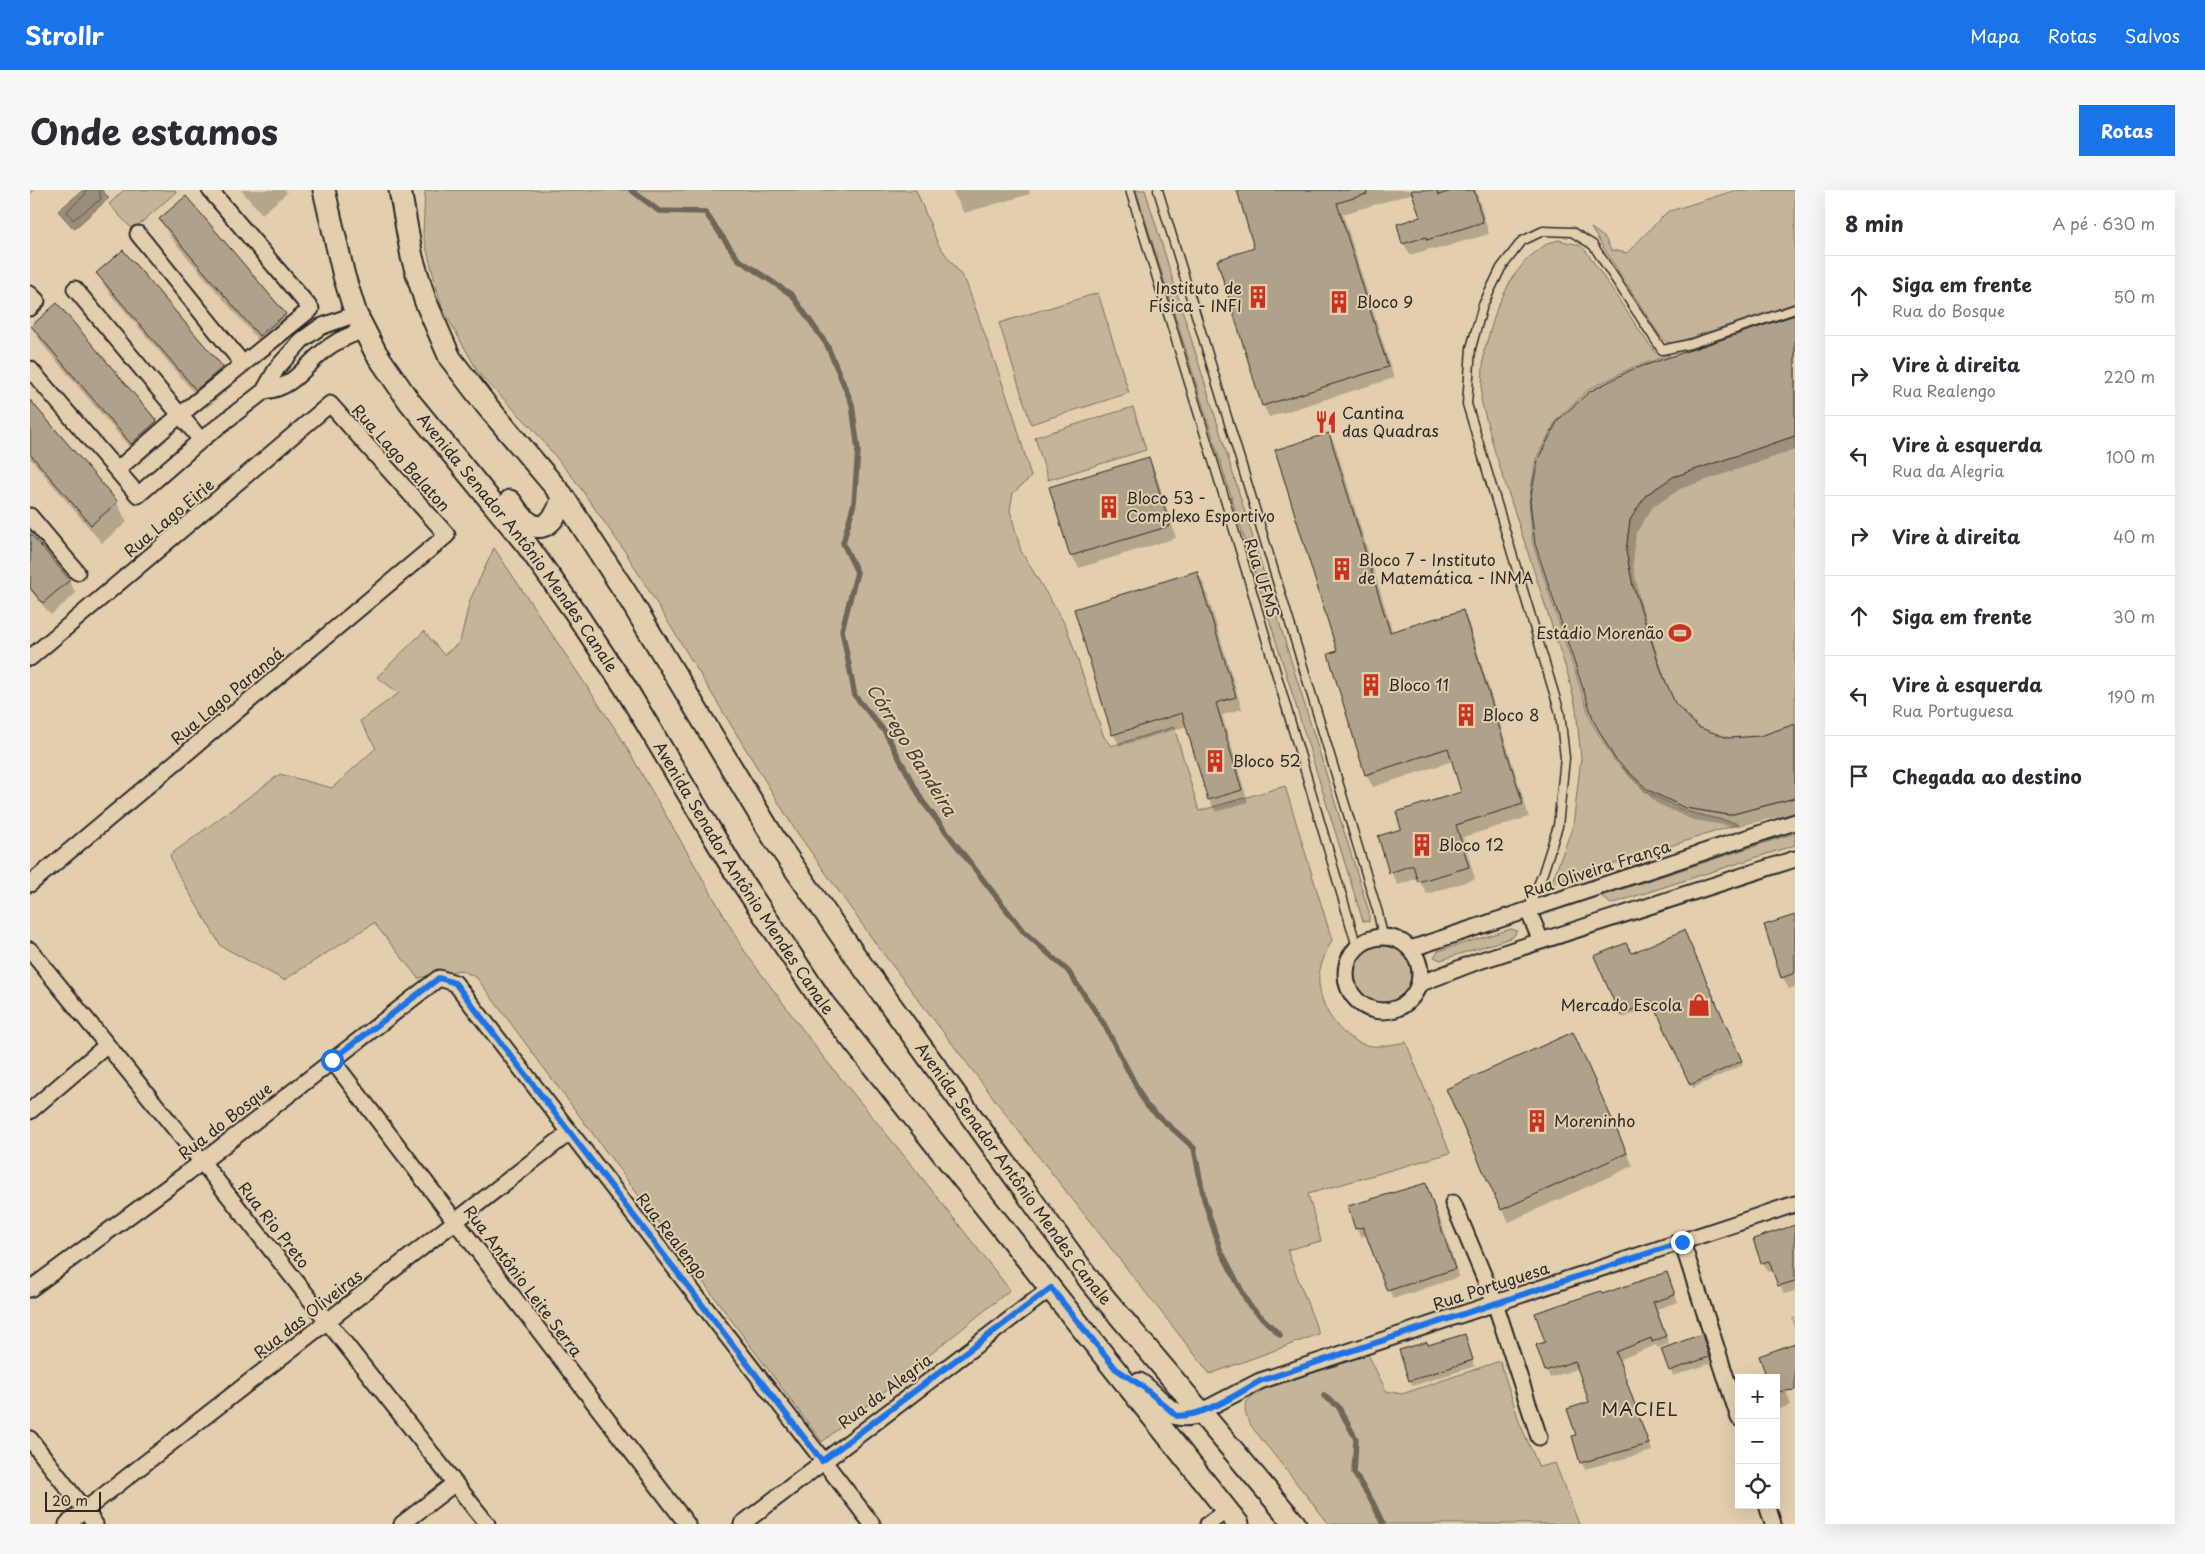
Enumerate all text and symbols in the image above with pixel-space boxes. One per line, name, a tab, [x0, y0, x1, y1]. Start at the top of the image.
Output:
text: Strollr	[25, 17, 104, 53]
text: Mapa	[1970, 22, 2020, 49]
text: Rotas	[2048, 22, 2097, 49]
text: Salvos	[2125, 22, 2180, 49]
text: Onde estamos	[30, 104, 278, 157]
button: Rotas	[2079, 105, 2175, 156]
text: 8 min	[1845, 207, 1904, 239]
text: A pé · 630 m	[2052, 211, 2155, 235]
text: Siga em frente	[1892, 270, 2032, 298]
place label: Instituto de Física - INFI	[1149, 275, 1242, 317]
icon: ahead	[1845, 282, 1873, 310]
building icon: Instituto de Física - INFI	[1245, 284, 1271, 310]
text: 50 m	[2114, 284, 2155, 308]
building icon: Bloco 9	[1326, 289, 1352, 315]
place label: Bloco 9	[1356, 289, 1413, 313]
text: Rua do Bosque	[1892, 298, 2005, 322]
text: Vire à direita	[1892, 350, 2020, 378]
icon: right	[1845, 362, 1873, 390]
text: 220 m	[2104, 364, 2155, 388]
text: Rua Realengo	[1892, 378, 1996, 402]
street label: Rua Lago Balaton	[347, 398, 457, 516]
place label: Cantina das Quadras	[1342, 400, 1439, 442]
street label: Avenida Senador Antônio Mendes Canale	[412, 407, 625, 676]
restaurant icon: Cantina das Quadras	[1313, 409, 1339, 435]
text: Vire à esquerda	[1892, 430, 2043, 458]
icon: left	[1845, 442, 1873, 470]
text: 100 m	[2106, 444, 2155, 468]
text: Rua da Alegria	[1892, 458, 2004, 482]
street label: Rua Lago Eirie	[118, 472, 219, 562]
place label: Bloco 53 - Complexo Esportivo	[1126, 485, 1275, 527]
building icon: Bloco 53 - Complexo Esportivo	[1096, 494, 1122, 520]
icon: right	[1845, 522, 1873, 550]
text: Vire à direita	[1892, 522, 2020, 550]
text: 40 m	[2113, 524, 2155, 548]
street label: Rua UFMS	[1239, 535, 1286, 620]
place label: Bloco 7 - Instituto de Matemática - INMA	[1358, 547, 1534, 589]
building icon: Bloco 7 - Instituto de Matemática - INMA	[1329, 556, 1355, 582]
icon: ahead	[1845, 602, 1873, 630]
text: Siga em frente	[1892, 602, 2032, 630]
text: 30 m	[2113, 604, 2155, 628]
place label: Estádio Morenão	[1536, 620, 1664, 644]
sports icon: Estádio Morenão	[1667, 620, 1693, 646]
street label: Rua Lago Paranoá	[165, 641, 288, 750]
text: Vire à esquerda	[1892, 670, 2043, 698]
building icon: Bloco 11	[1358, 672, 1384, 698]
place label: Bloco 11	[1388, 672, 1449, 696]
water label: Córrego Bandeira	[861, 678, 964, 821]
icon: left	[1845, 682, 1873, 710]
text: 190 m	[2107, 684, 2155, 708]
text: Rua Portuguesa	[1892, 698, 2013, 722]
building icon: Bloco 8	[1453, 702, 1479, 728]
place label: Bloco 8	[1482, 702, 1539, 726]
street label: Avenida Senador Antônio Mendes Canale	[649, 736, 841, 1019]
building icon: Bloco 52	[1202, 748, 1228, 774]
place label: Bloco 52	[1232, 748, 1301, 772]
icon: arrive	[1845, 762, 1873, 790]
text: Chegada ao destino	[1892, 762, 2082, 790]
building icon: Bloco 12	[1409, 832, 1435, 858]
place label: Bloco 12	[1438, 832, 1504, 856]
street label: Rua Oliveira França	[1520, 833, 1674, 903]
place label: Mercado Escola	[1561, 992, 1683, 1016]
shop icon: Mercado Escola	[1686, 992, 1712, 1018]
street label: Avenida Senador Antônio Mendes Canale	[910, 1037, 1118, 1310]
route start	[321, 1049, 344, 1072]
street label: Rua do Bosque	[172, 1076, 276, 1164]
building icon: Moreninho	[1524, 1108, 1550, 1134]
place label: Moreninho	[1554, 1108, 1635, 1132]
street label: Rua Rio Preto	[233, 1176, 316, 1273]
street label: Rua Realengo	[631, 1187, 714, 1284]
street label: Rua Antônio Leite Serra	[459, 1199, 589, 1361]
route end	[1671, 1231, 1694, 1254]
street label: Rua Portuguesa	[1429, 1255, 1552, 1315]
street label: Rua das Oliveiras	[248, 1263, 367, 1363]
street label: Rua da Alegria	[832, 1347, 937, 1434]
map controls	[1735, 1374, 1780, 1509]
button: +	[1735, 1374, 1780, 1419]
district label: MACIEL	[1601, 1395, 1679, 1422]
button: −	[1735, 1419, 1780, 1464]
button: locate	[1735, 1464, 1780, 1509]
scale bar	[45, 1489, 101, 1512]
text: 20 m	[52, 1490, 88, 1511]

